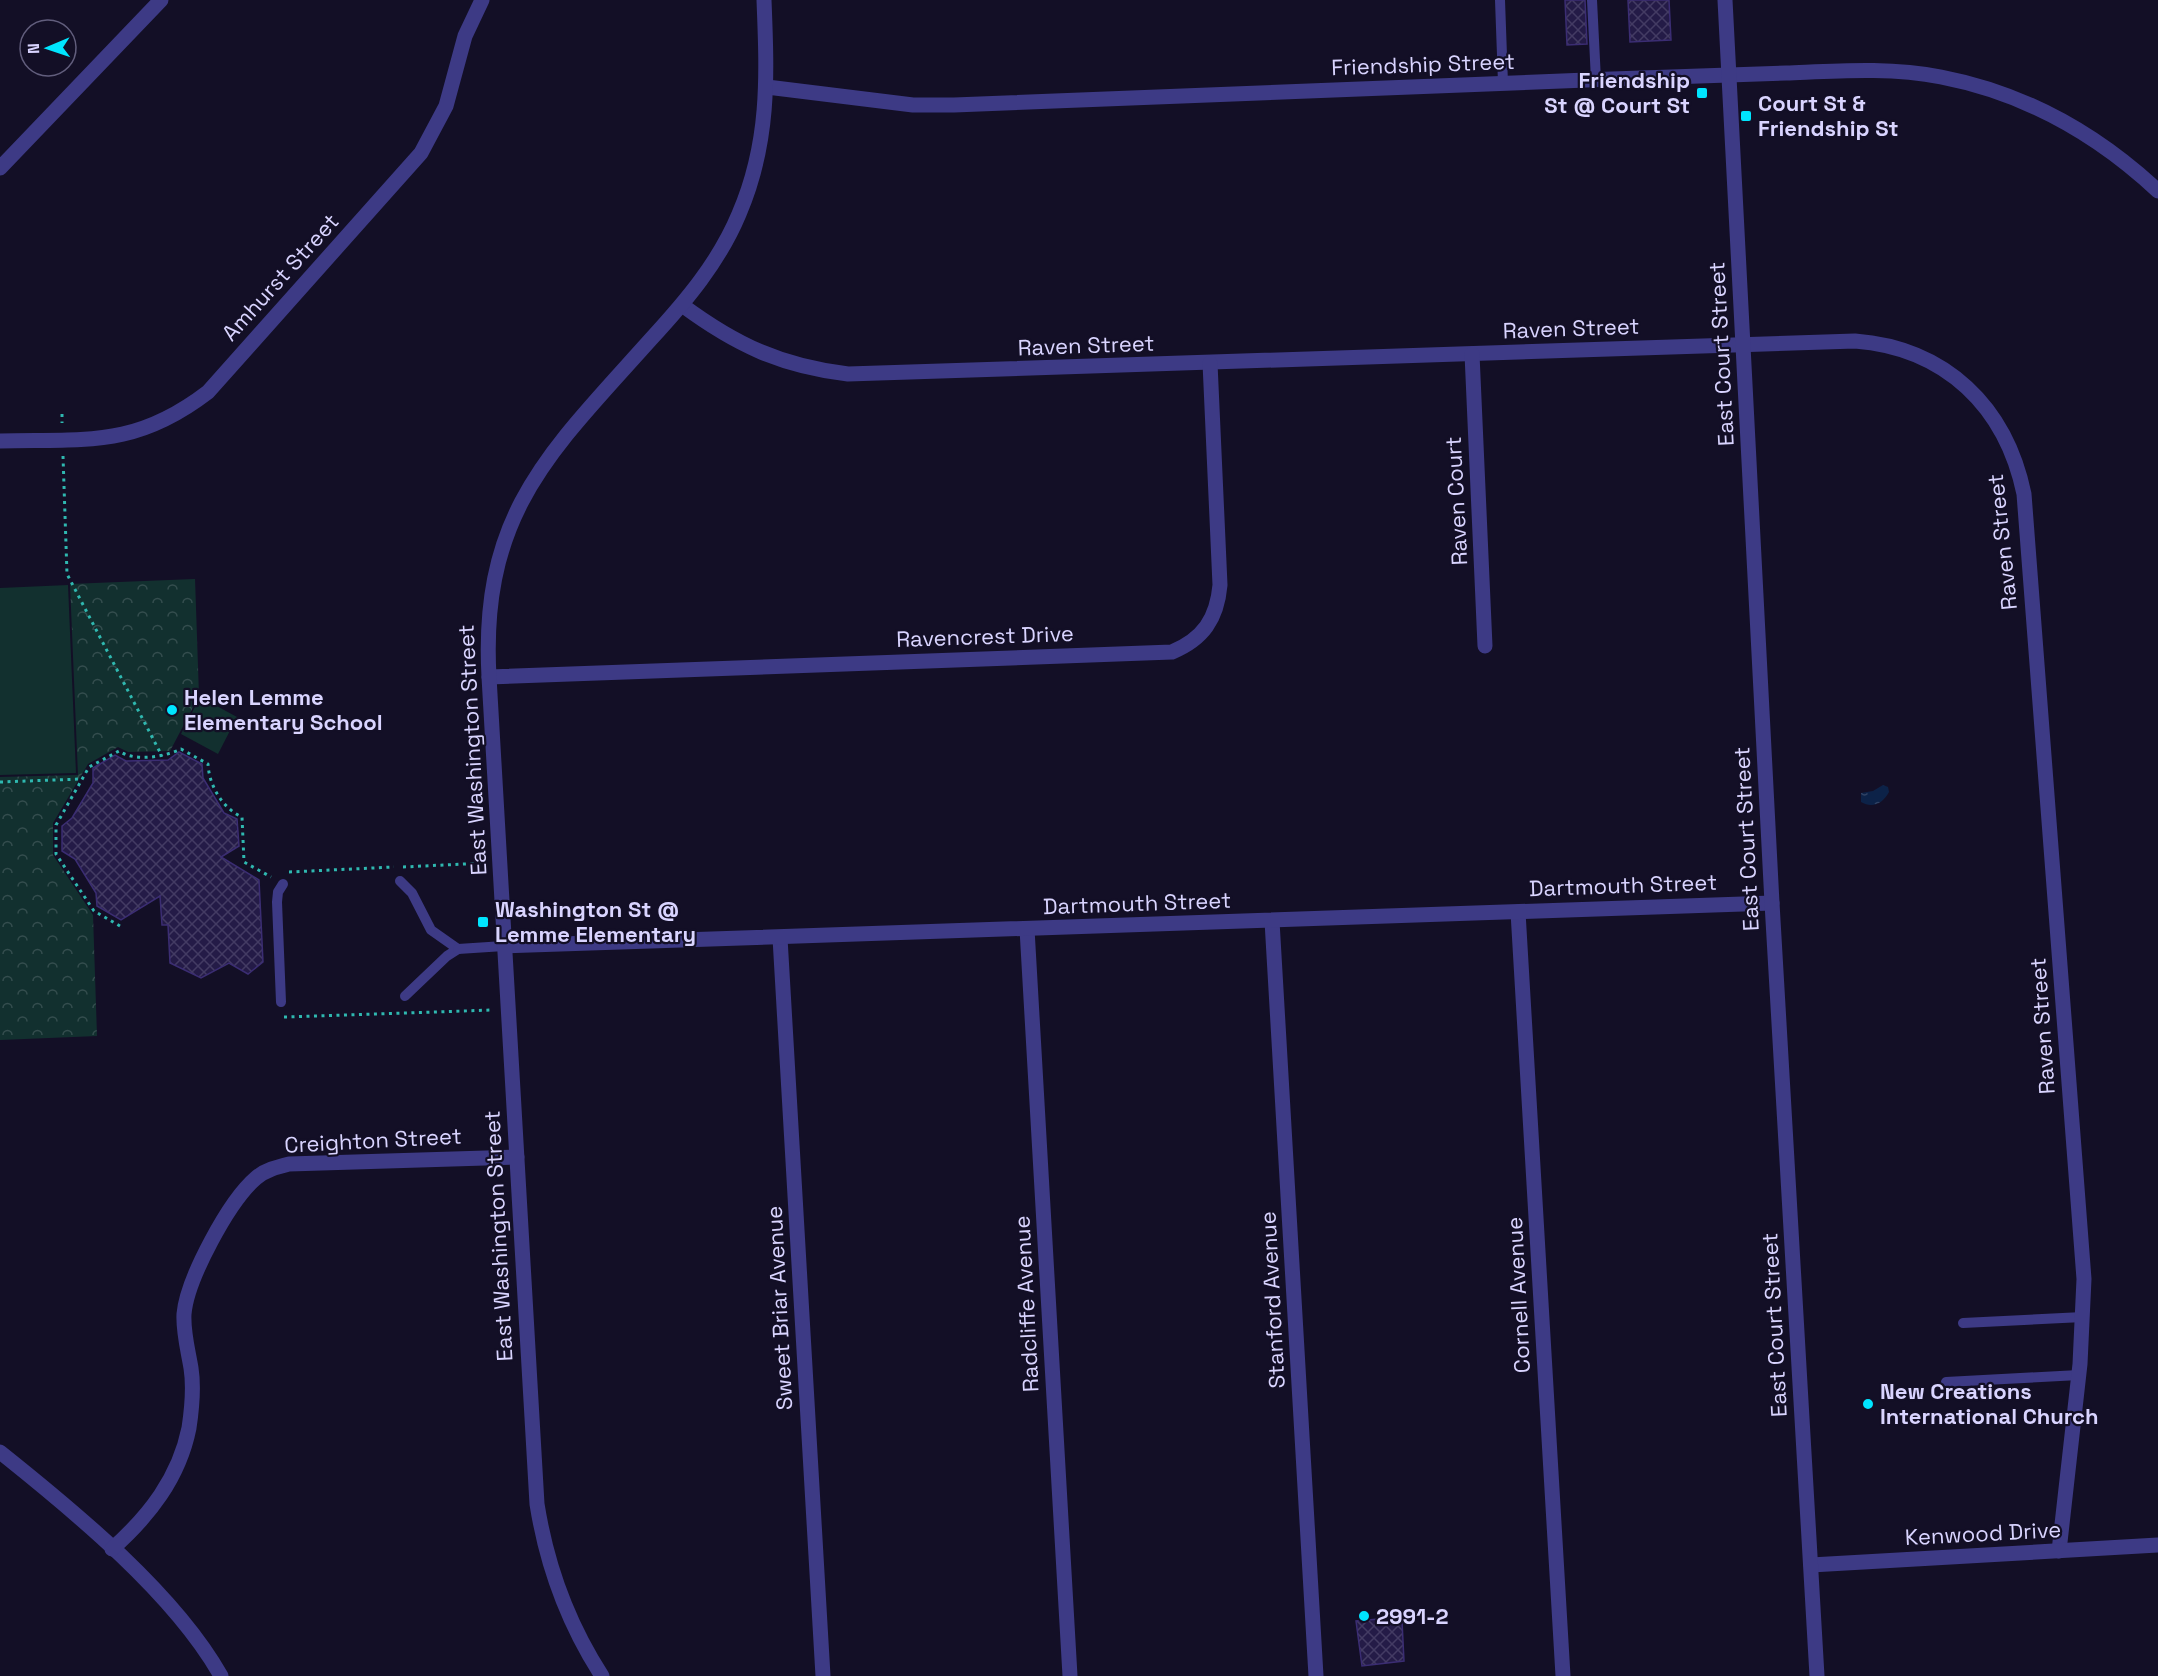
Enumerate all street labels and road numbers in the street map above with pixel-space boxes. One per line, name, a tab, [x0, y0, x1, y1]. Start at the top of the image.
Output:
street label: Friendship Street	[1331, 47, 1515, 81]
street label: Amhurst Street	[215, 207, 345, 347]
street label: East Court Street	[1702, 261, 1740, 447]
street label: Raven Street	[1502, 312, 1640, 344]
street label: Raven Street	[1017, 329, 1155, 361]
street label: Raven Court	[1439, 436, 1473, 566]
street label: Raven Street	[1981, 473, 2023, 611]
street label: Ravencrest Drive	[896, 619, 1074, 653]
street label: East Washington Street	[451, 624, 493, 876]
street label: East Court Street	[1727, 746, 1765, 932]
street label: Dartmouth Street	[1529, 868, 1717, 902]
street label: Dartmouth Street	[1043, 886, 1231, 920]
street label: Raven Street	[2023, 957, 2061, 1095]
street label: East Washington Street	[477, 1110, 519, 1362]
street label: Creighton Street	[284, 1121, 462, 1159]
street label: Sweet Briar Avenue	[760, 1205, 798, 1411]
street label: Stanford Avenue	[1253, 1211, 1291, 1389]
street label: Radcliffe Avenue	[1007, 1215, 1045, 1393]
street label: Cornell Avenue	[1500, 1216, 1536, 1374]
street label: East Court Street	[1755, 1232, 1793, 1418]
street label: Kenwood Drive	[1904, 1515, 2062, 1551]

